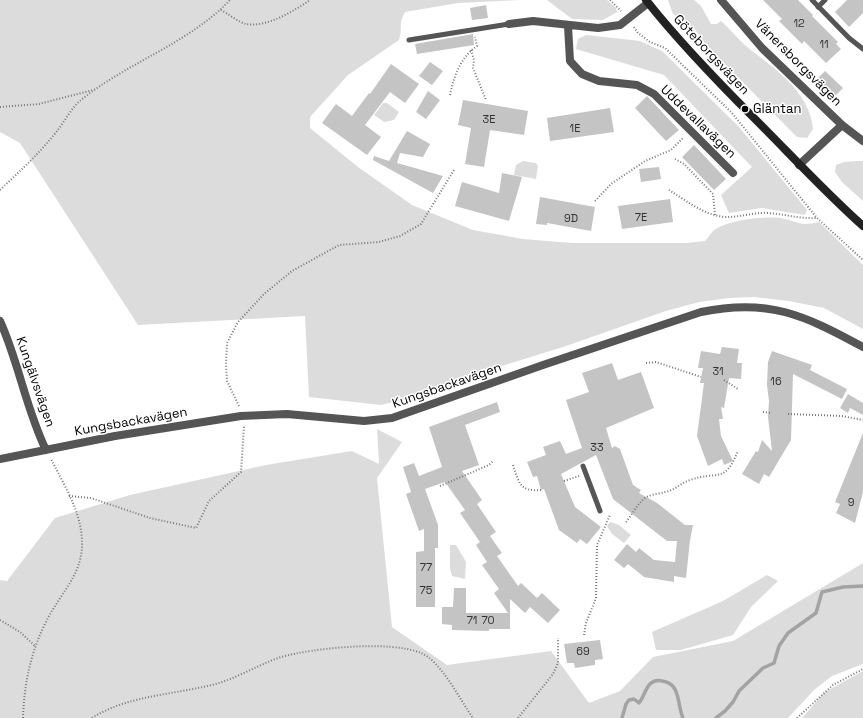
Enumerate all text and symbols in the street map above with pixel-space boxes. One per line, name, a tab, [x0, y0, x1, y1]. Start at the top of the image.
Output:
street label: Göteborgsvägen	[670, 12, 752, 98]
street label: Vänersborgsvägen	[751, 16, 845, 110]
house number: 12	[793, 17, 805, 31]
house number: 11	[819, 38, 829, 52]
street label: Uddevallavägen	[657, 82, 739, 162]
place label: Gläntan	[753, 101, 801, 117]
marker: Gläntan	[740, 104, 750, 114]
house number: 3E	[483, 113, 495, 127]
house number: 1E	[570, 122, 580, 136]
house number: 7E	[635, 211, 647, 225]
house number: 9D	[564, 212, 578, 226]
street label: Kungälvsvägen	[12, 335, 58, 429]
street label: Kungsbackavägen	[390, 360, 504, 412]
house number: 31	[712, 365, 724, 379]
house number: 16	[770, 375, 782, 389]
street label: Kungsbackavägen	[73, 404, 189, 440]
house number: 33	[590, 441, 604, 455]
house number: 9	[848, 496, 854, 510]
house number: 77	[420, 561, 432, 575]
house number: 75	[420, 584, 432, 598]
house number: 71	[467, 614, 477, 628]
house number: 70	[481, 614, 495, 628]
house number: 69	[576, 645, 590, 659]

